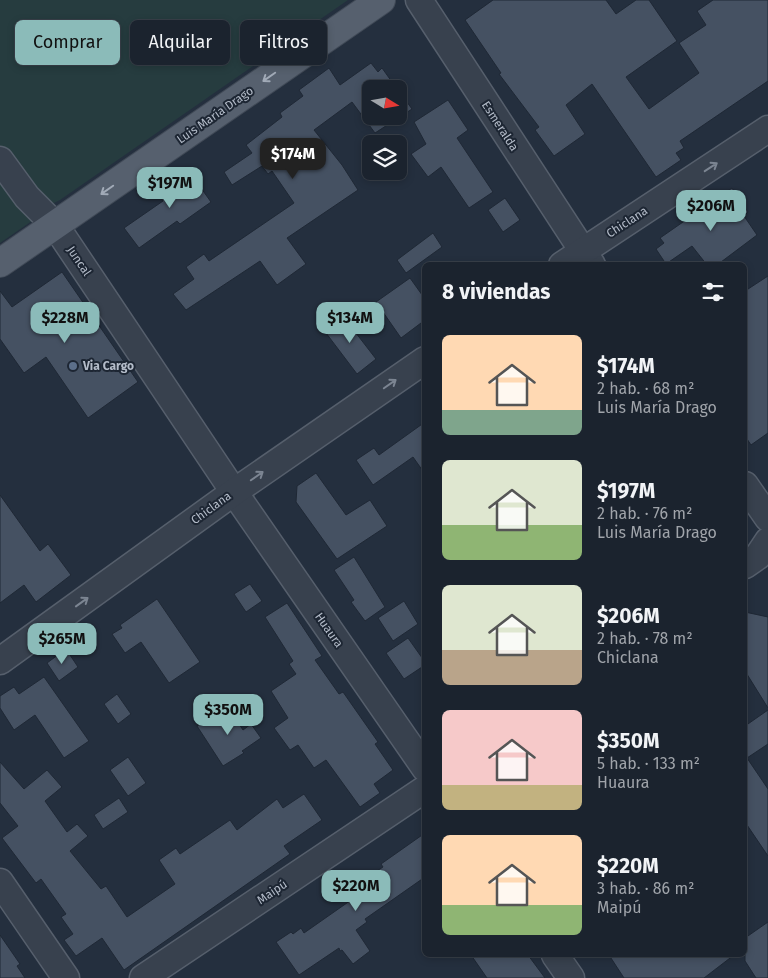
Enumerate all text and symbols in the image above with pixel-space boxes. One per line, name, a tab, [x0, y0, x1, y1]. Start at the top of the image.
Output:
chip: Comprar	[15, 20, 120, 65]
chip: Alquilar	[130, 20, 230, 65]
chip: Filtros	[240, 20, 327, 65]
one-way arrow	[262, 72, 276, 82]
north arrow	[362, 80, 408, 125]
map controls	[362, 80, 407, 180]
street label: Luis María Drago	[174, 83, 256, 147]
street label: Esmeralda	[479, 98, 521, 154]
button: layers	[362, 135, 407, 180]
pin: $174M	[258, 138, 328, 180]
text: $174M	[271, 144, 315, 163]
one-way arrow	[704, 162, 718, 172]
pin: $197M	[135, 166, 205, 209]
text: $197M	[148, 173, 192, 192]
one-way arrow	[100, 185, 114, 195]
pin: $206M	[676, 190, 746, 232]
text: $206M	[687, 196, 735, 215]
street label: Chiclana	[604, 204, 650, 240]
street label: Juncal	[64, 243, 94, 279]
icon: filters	[699, 278, 727, 306]
text: 8 viviendas	[442, 279, 550, 305]
pin: $228M	[30, 302, 100, 344]
pin: $134M	[315, 302, 385, 344]
text: $228M	[41, 308, 89, 327]
text: $134M	[327, 308, 373, 327]
text: $174M	[597, 353, 655, 379]
icon: home	[482, 355, 542, 415]
place label: Via Cargo	[82, 359, 134, 373]
marker: Via Cargo	[67, 360, 79, 372]
one-way arrow	[383, 379, 397, 389]
text: 2 hab. · 68 m²	[597, 379, 694, 398]
text: Luis María Drago	[597, 398, 717, 417]
one-way arrow	[250, 471, 264, 481]
text: $197M	[597, 478, 655, 504]
icon: home	[482, 480, 542, 540]
street label: Chiclana	[188, 489, 234, 527]
text: 2 hab. · 76 m²	[597, 504, 692, 523]
text: Luis María Drago	[597, 523, 717, 542]
one-way arrow	[75, 596, 88, 607]
text: $206M	[597, 603, 660, 629]
icon: home	[482, 605, 542, 665]
street label: Huaura	[312, 610, 346, 650]
pin: $265M	[27, 622, 97, 665]
text: $265M	[39, 629, 86, 648]
text: 2 hab. · 78 m²	[597, 629, 693, 648]
text: Chiclana	[597, 648, 659, 667]
pin: $350M	[193, 694, 263, 736]
text: $350M	[204, 700, 252, 719]
text: $350M	[597, 728, 660, 754]
icon: home	[482, 730, 542, 790]
text: 5 hab. · 133 m²	[597, 754, 700, 773]
text: Huaura	[597, 773, 650, 792]
text: $220M	[597, 853, 659, 879]
icon: home	[482, 855, 542, 915]
pin: $220M	[321, 870, 391, 912]
text: $220M	[332, 876, 380, 895]
street label: Maipú	[254, 877, 290, 907]
text: 3 hab. · 86 m²	[597, 879, 694, 898]
text: Maipú	[597, 898, 641, 917]

